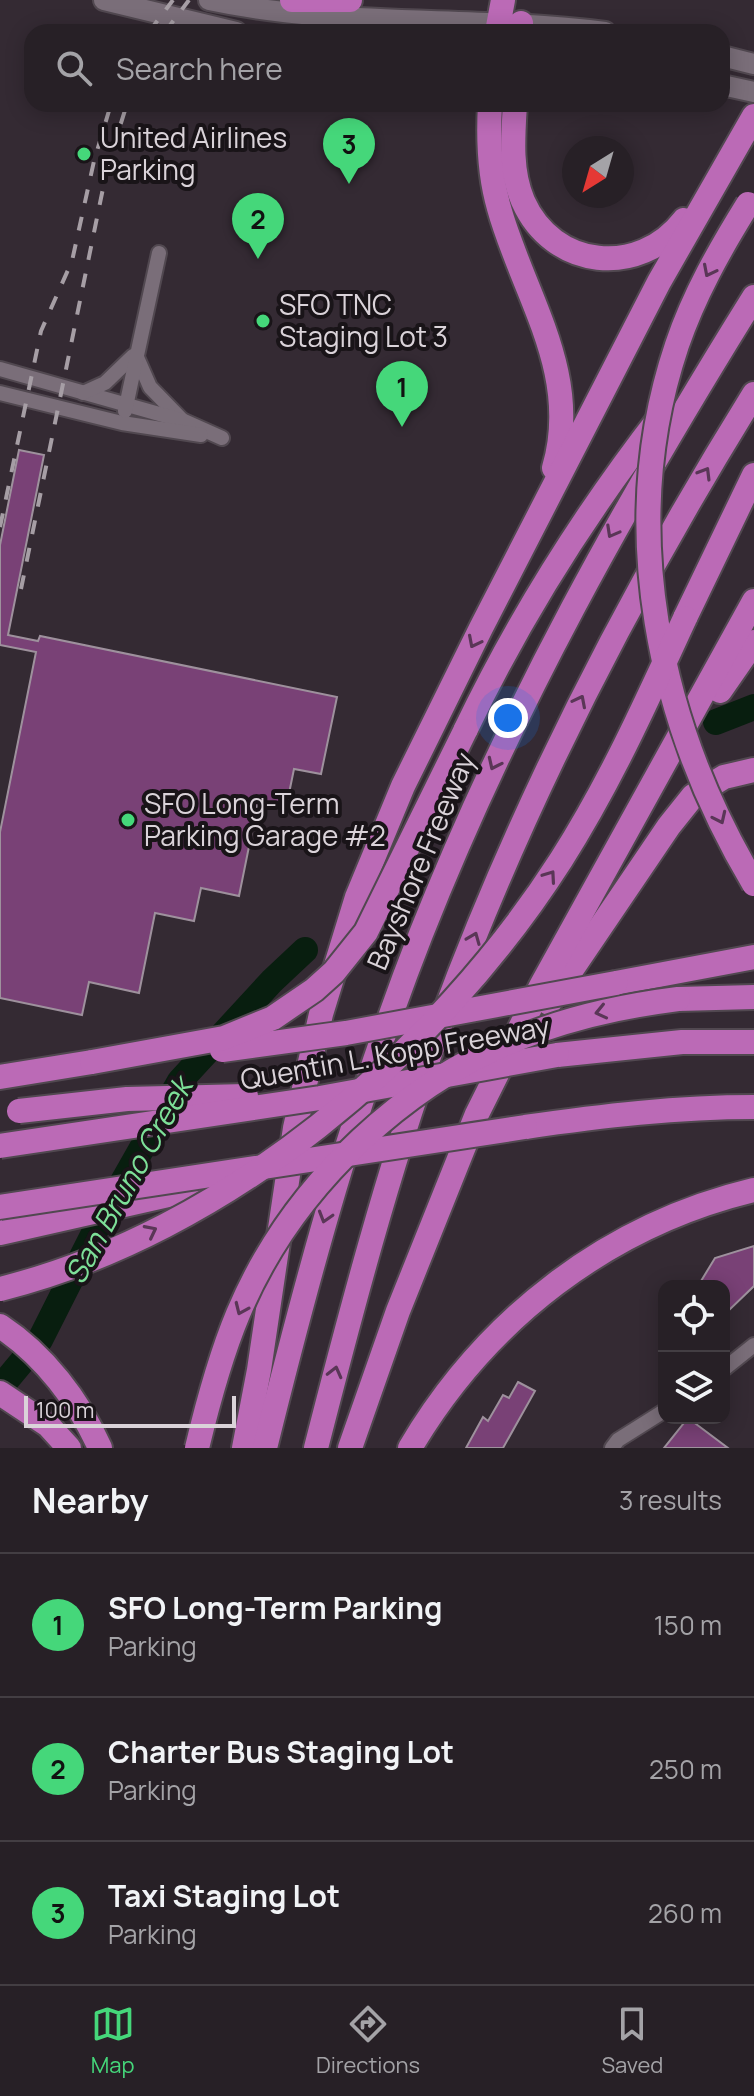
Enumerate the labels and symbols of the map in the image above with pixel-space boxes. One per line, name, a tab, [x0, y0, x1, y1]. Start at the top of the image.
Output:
place label: United Airlines Parking	[100, 118, 287, 188]
pin: 3	[323, 118, 375, 184]
north arrow	[562, 136, 634, 208]
marker: United Airlines Parking	[75, 145, 93, 163]
pin: 2	[232, 193, 284, 259]
one-way arrow	[703, 263, 718, 278]
place label: SFO TNC Staging Lot 3	[279, 285, 448, 355]
marker: SFO TNC Staging Lot 3	[254, 312, 272, 330]
pin: 1	[376, 361, 428, 427]
one-way arrow	[695, 467, 711, 482]
one-way arrow	[606, 524, 622, 538]
one-way arrow	[468, 634, 484, 649]
one-way arrow	[571, 695, 586, 710]
your location	[488, 698, 528, 738]
street label: Bayshore Freeway	[357, 746, 483, 975]
one-way arrow	[488, 756, 504, 770]
place label: SFO Long-Term Parking Garage #2	[144, 784, 386, 854]
one-way arrow	[710, 810, 726, 825]
marker: SFO Long-Term Parking Garage #2	[119, 811, 137, 829]
one-way arrow	[540, 871, 555, 885]
one-way arrow	[464, 932, 481, 946]
one-way arrow	[595, 1003, 608, 1020]
street label: Quentin L. Kopp Freeway	[237, 1006, 553, 1098]
water label: San Bruno Creek	[54, 1066, 203, 1291]
one-way arrow	[318, 1210, 334, 1223]
one-way arrow	[142, 1225, 157, 1241]
one-way arrow	[234, 1301, 250, 1315]
one-way arrow	[326, 1366, 343, 1380]
scale bar	[24, 1392, 236, 1428]

